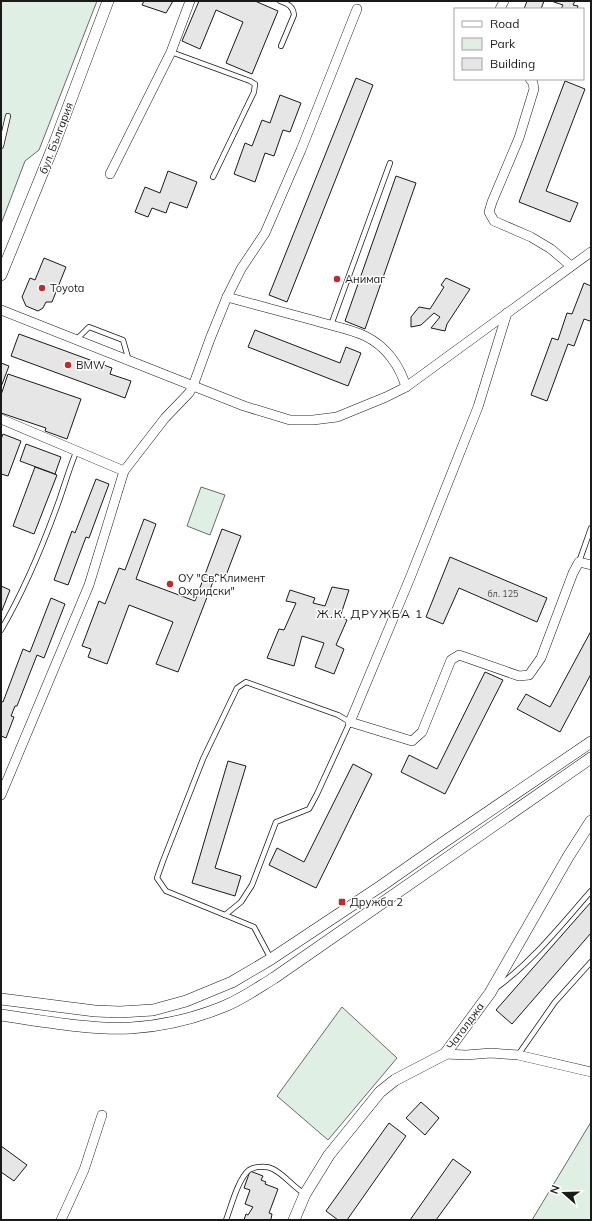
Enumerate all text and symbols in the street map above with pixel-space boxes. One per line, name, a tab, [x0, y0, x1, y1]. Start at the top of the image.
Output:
legend	[454, 8, 584, 80]
text: Road	[490, 16, 519, 31]
text: Park	[490, 36, 516, 51]
text: Building	[490, 56, 535, 71]
street label: бул. България	[36, 100, 76, 176]
place label: Анимаг	[345, 272, 385, 286]
marker: Анимаг	[332, 274, 342, 284]
place label: Toyota	[50, 281, 84, 295]
marker: Toyota	[37, 283, 47, 293]
place label: BMW	[76, 358, 105, 372]
marker: BMW	[63, 360, 73, 370]
place label: ОУ "Св. Климент Охридски"	[178, 571, 265, 598]
marker: ОУ "Св. Климент Охридски"	[165, 579, 175, 589]
house number: бл. 125	[487, 588, 519, 599]
district label: Ж.К. ДРУЖБА 1	[317, 606, 423, 621]
place label: Дружба 2	[350, 895, 403, 909]
marker: Дружба 2	[337, 897, 347, 907]
street label: Чаталджа	[443, 1000, 487, 1052]
north arrow	[544, 1173, 584, 1213]
text: N	[547, 1183, 563, 1196]

